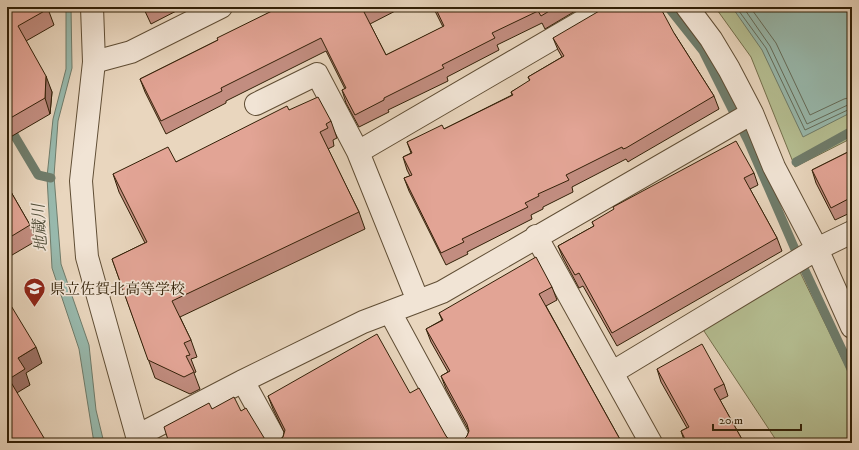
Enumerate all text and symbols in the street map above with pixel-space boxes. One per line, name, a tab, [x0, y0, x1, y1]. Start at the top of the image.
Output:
water label: 地蔵川	[28, 201, 52, 253]
school or university icon: 県立佐賀北高等学校	[21, 276, 47, 309]
place label: 県立佐賀北高等学校	[50, 280, 185, 299]
scale bar	[713, 406, 801, 432]
text: 20 m	[719, 413, 743, 428]

